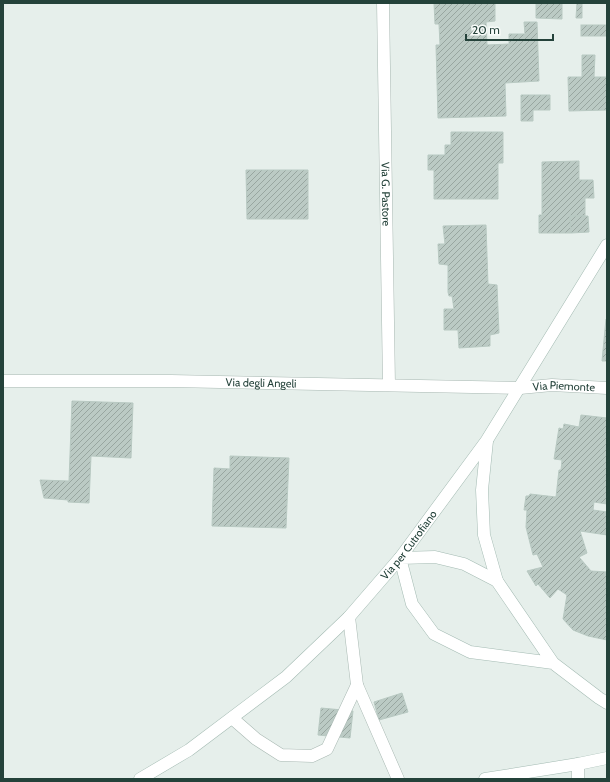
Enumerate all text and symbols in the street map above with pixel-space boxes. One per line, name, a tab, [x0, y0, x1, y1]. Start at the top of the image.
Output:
scale bar	[466, 16, 553, 42]
text: 20 m	[472, 22, 500, 37]
street label: Via G. Pastore	[378, 162, 394, 227]
street label: Via degli Angeli	[225, 375, 297, 391]
street label: Via Piemonte	[532, 378, 596, 394]
street label: Via per Cutrofiano	[377, 507, 440, 583]

